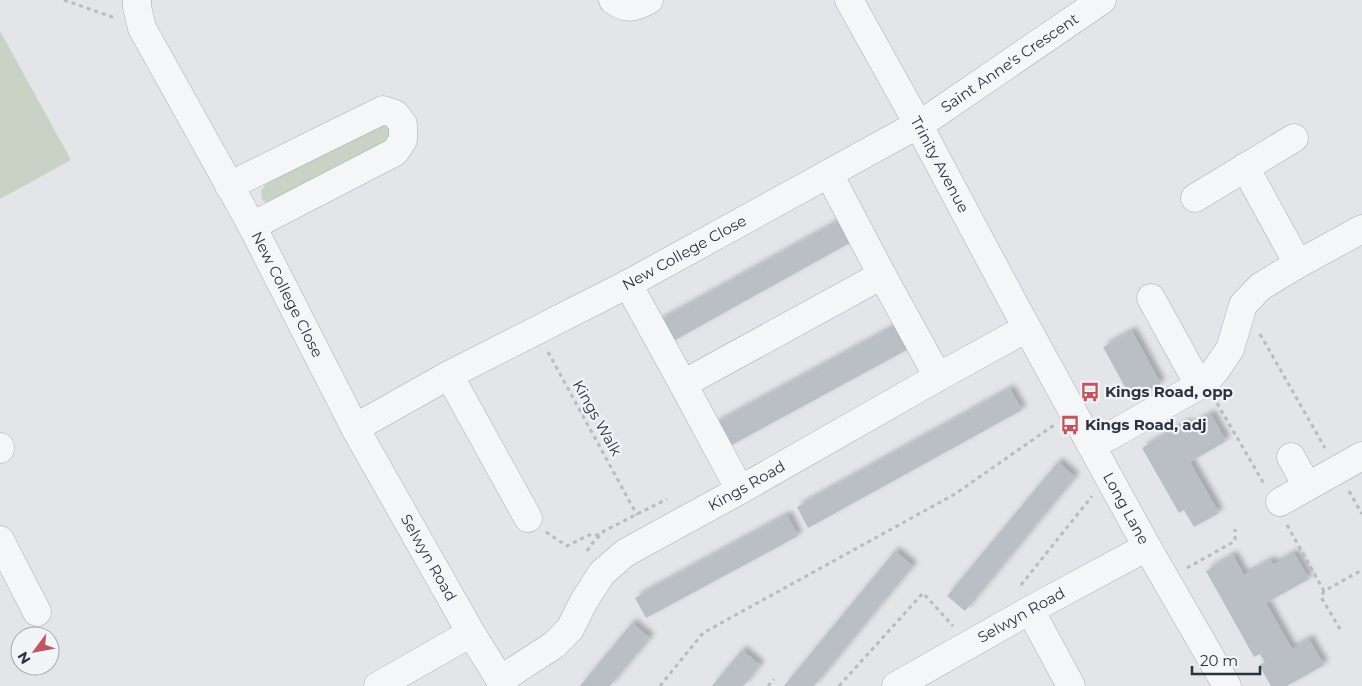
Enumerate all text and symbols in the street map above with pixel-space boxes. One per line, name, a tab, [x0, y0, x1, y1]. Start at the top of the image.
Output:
street label: Saint Anne's Crescent	[937, 9, 1082, 116]
street label: Trinity Avenue	[907, 113, 974, 216]
street label: New College Close	[619, 211, 750, 294]
street label: New College Close	[247, 228, 327, 360]
street label: Kings Walk	[569, 376, 626, 459]
bus stop icon: Kings Road, opp	[1079, 381, 1101, 403]
place label: Kings Road, opp	[1105, 382, 1233, 401]
bus stop icon: Kings Road, adj	[1059, 414, 1081, 436]
place label: Kings Road, adj	[1085, 415, 1207, 434]
street label: Kings Road	[704, 456, 788, 515]
street label: Long Lane	[1099, 469, 1154, 548]
street label: Selwyn Road	[397, 511, 461, 604]
street label: Selwyn Road	[974, 583, 1068, 647]
north arrow	[10, 626, 60, 676]
scale bar	[1192, 644, 1260, 676]
text: N	[13, 648, 35, 667]
text: 20 m	[1200, 651, 1238, 670]

